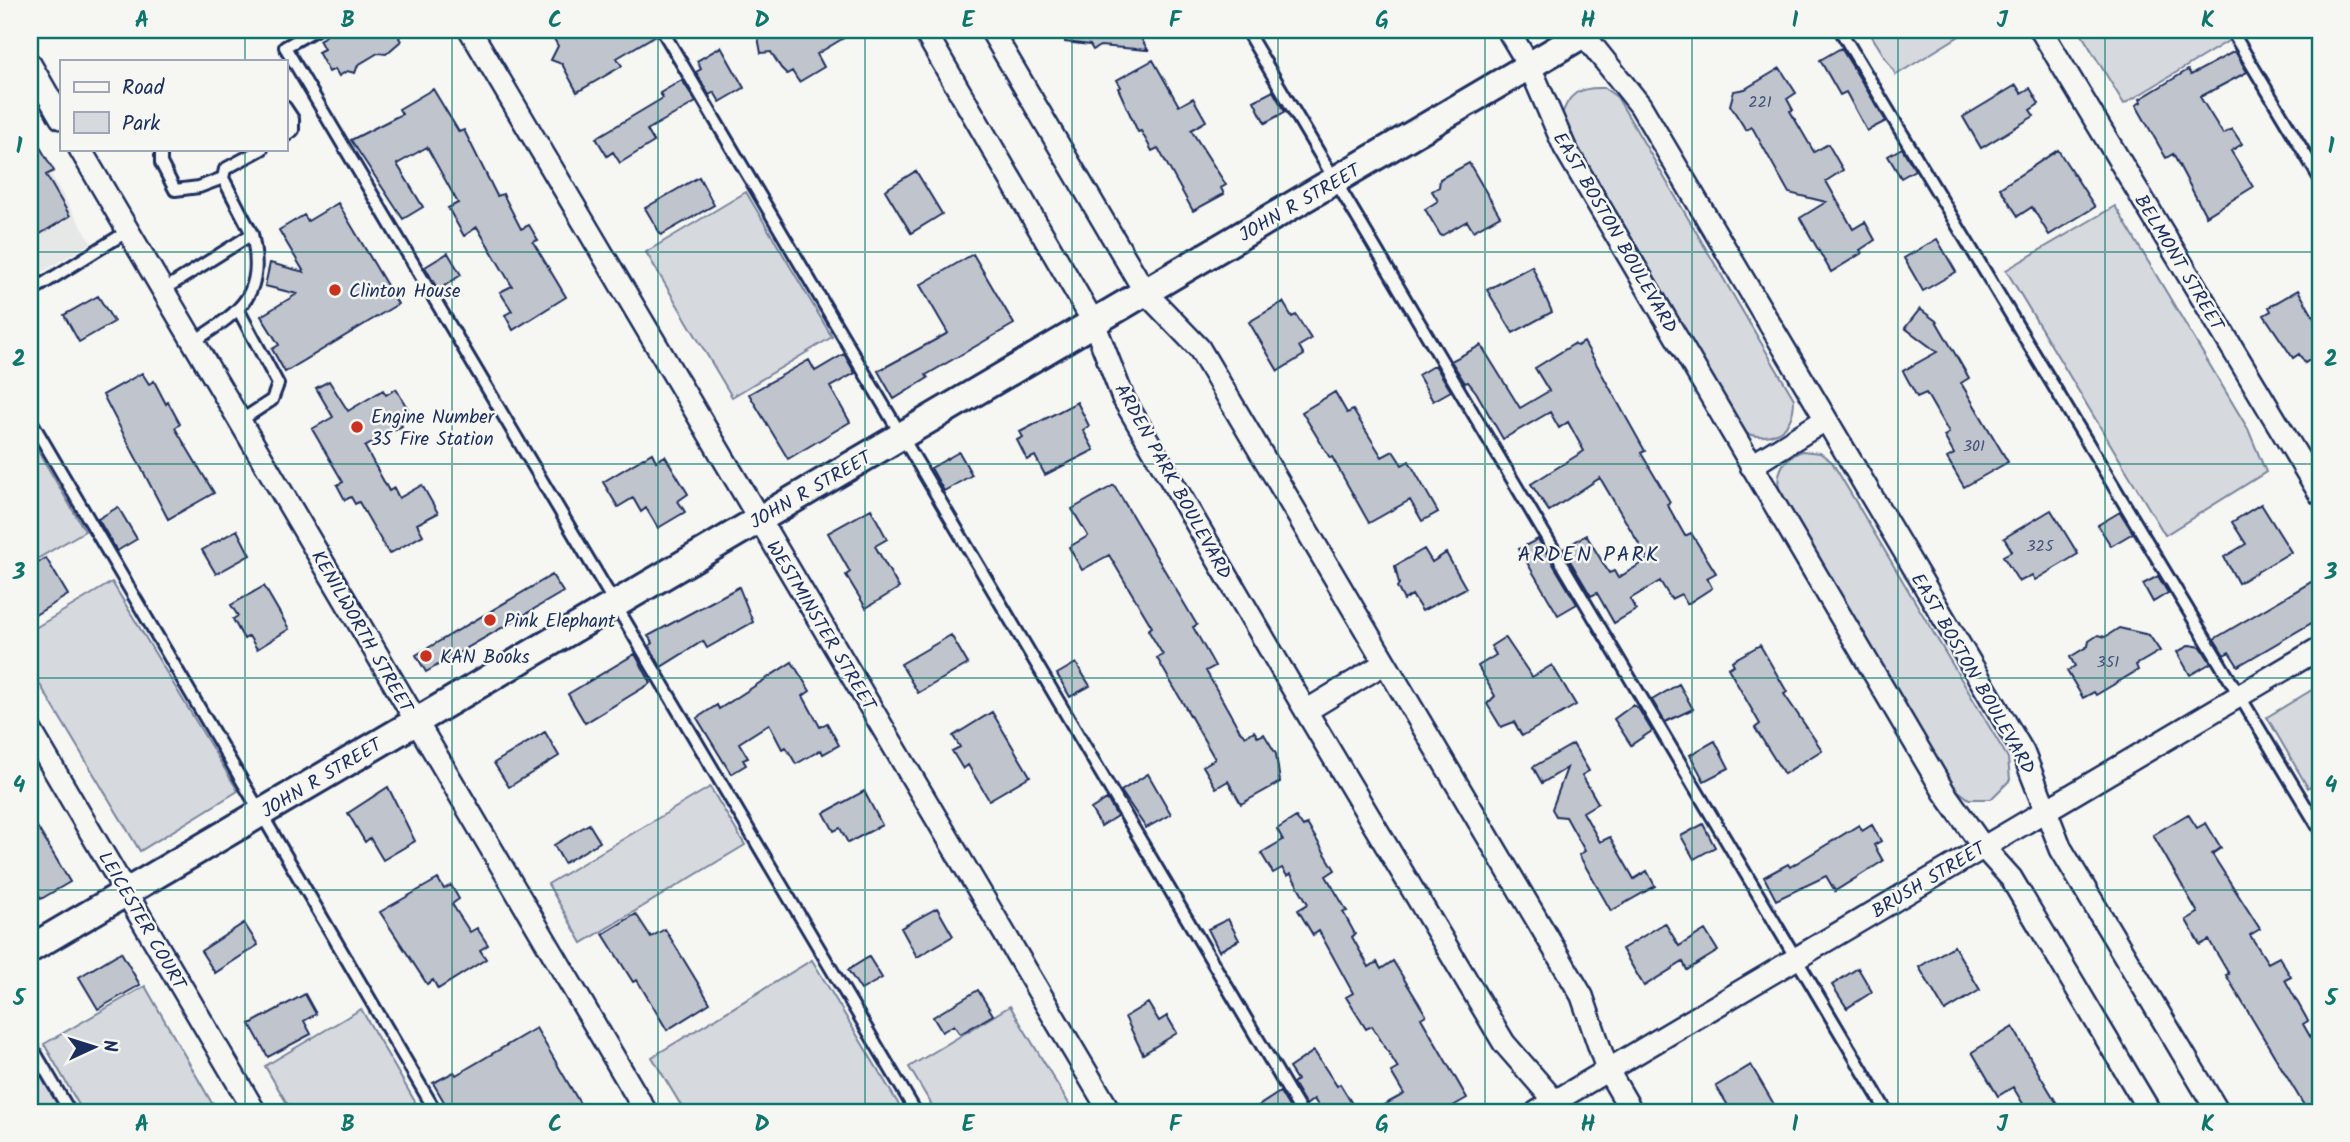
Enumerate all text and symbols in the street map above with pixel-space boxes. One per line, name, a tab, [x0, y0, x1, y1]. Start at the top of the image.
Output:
text: A	[135, 3, 149, 39]
text: B	[341, 3, 355, 39]
text: C	[548, 3, 562, 39]
text: D	[754, 3, 770, 39]
text: E	[962, 3, 976, 39]
text: F	[1169, 3, 1183, 39]
text: G	[1375, 3, 1389, 39]
text: H	[1581, 3, 1596, 39]
text: I	[1791, 3, 1799, 39]
text: J	[1996, 3, 2008, 39]
text: K	[2201, 3, 2215, 39]
legend	[60, 60, 287, 150]
text: Road	[122, 72, 165, 105]
house number: 221	[1748, 90, 1772, 115]
text: Park	[122, 108, 160, 141]
street label: EAST BOSTON BOULEVARD	[1544, 127, 1684, 339]
text: 1	[16, 129, 23, 165]
text: 1	[2328, 129, 2335, 165]
street label: JOHN R STREET	[1234, 156, 1368, 251]
street label: BELMONT STREET	[2126, 189, 2232, 339]
place label: Clinton House	[349, 277, 461, 307]
marker: Clinton House	[327, 282, 343, 298]
text: 2	[12, 342, 26, 378]
text: 2	[2324, 342, 2338, 378]
street label: ARDEN PARK BOULEVARD	[1106, 379, 1239, 585]
place label: Engine Number 35 Fire Station	[371, 403, 496, 455]
marker: Engine Number 35 Fire Station	[349, 419, 365, 435]
house number: 301	[1963, 434, 1985, 459]
street label: JOHN R STREET	[745, 443, 879, 538]
house number: 325	[2026, 534, 2055, 559]
street label: WESTMINSTER STREET	[758, 535, 884, 718]
district label: ARDEN PARK	[1518, 539, 1660, 572]
street label: KENILWORTH STREET	[302, 545, 421, 720]
text: 3	[12, 555, 26, 591]
text: 3	[2324, 555, 2338, 591]
street label: EAST BOSTON BOULEVARD	[1902, 568, 2042, 780]
place label: Pink Elephant	[504, 607, 616, 637]
marker: Pink Elephant	[482, 612, 498, 628]
place label: KAN Books	[440, 643, 530, 673]
marker: KAN Books	[418, 648, 434, 664]
house number: 351	[2097, 650, 2119, 675]
street label: JOHN R STREET	[256, 730, 390, 827]
text: 4	[13, 768, 26, 804]
text: 4	[2325, 768, 2338, 804]
street label: BRUSH STREET	[1866, 834, 1994, 927]
street label: LEICESTER COURT	[89, 846, 194, 997]
text: 5	[12, 981, 27, 1017]
text: 5	[2324, 981, 2339, 1017]
north arrow	[60, 1012, 130, 1082]
text: N	[94, 1039, 124, 1053]
text: A	[135, 1107, 149, 1142]
text: B	[341, 1107, 355, 1142]
text: C	[548, 1107, 562, 1142]
text: D	[754, 1107, 770, 1142]
text: E	[962, 1107, 976, 1142]
text: F	[1169, 1107, 1183, 1142]
text: G	[1375, 1107, 1389, 1142]
text: H	[1581, 1107, 1596, 1142]
text: I	[1791, 1107, 1799, 1142]
text: J	[1996, 1107, 2008, 1142]
text: K	[2201, 1107, 2215, 1142]

